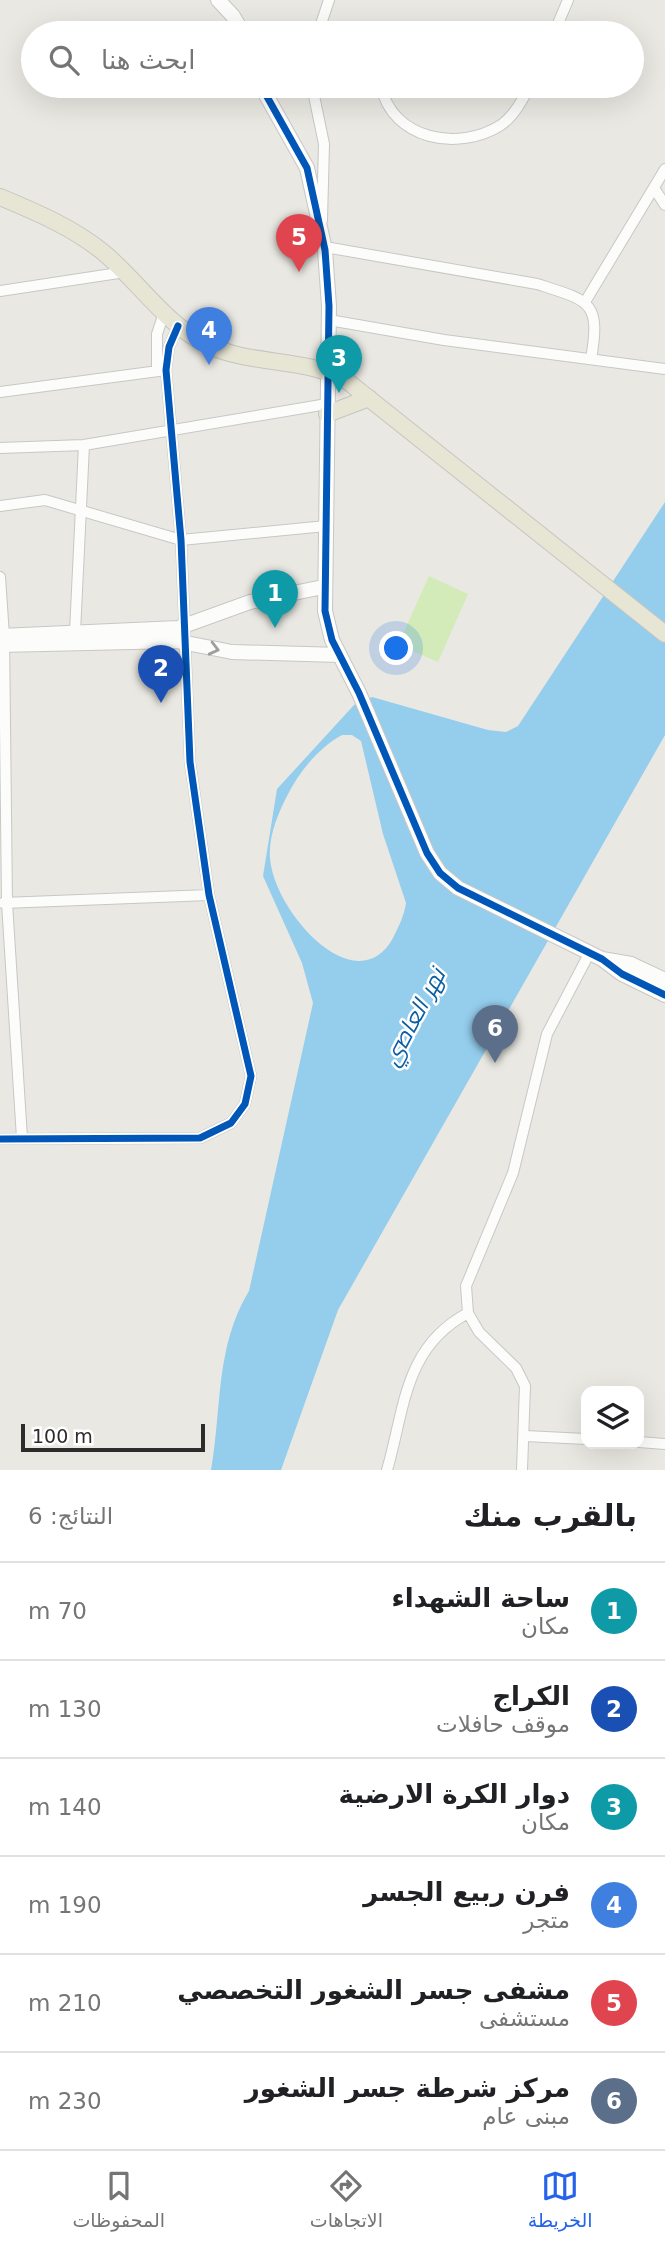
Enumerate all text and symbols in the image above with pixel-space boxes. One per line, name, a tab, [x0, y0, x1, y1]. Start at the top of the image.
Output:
search box	[21, 21, 644, 98]
icon: search	[45, 41, 83, 79]
text: ابحث هنا	[101, 45, 196, 75]
pin: 5	[276, 214, 322, 272]
pin: 4	[186, 307, 232, 365]
pin: 3	[316, 335, 362, 393]
pin: 1	[252, 570, 298, 628]
your location	[379, 631, 413, 665]
one-way arrow	[208, 641, 220, 655]
pin: 2	[138, 645, 184, 703]
water label: نهر العاصي	[378, 962, 455, 1072]
pin: 6	[472, 1005, 518, 1063]
map controls	[581, 1386, 644, 1449]
button: layers	[581, 1386, 644, 1449]
scale bar	[21, 1421, 205, 1453]
text: 100 m	[32, 1425, 93, 1447]
text: بالقرب منك	[464, 1498, 637, 1533]
text: النتائج: 6	[28, 1503, 113, 1529]
text: ساحة الشهداء	[392, 1583, 570, 1613]
text: 70 m	[28, 1598, 87, 1624]
text: 1	[606, 1598, 622, 1624]
text: مكان	[521, 1613, 570, 1639]
text: الكراج	[492, 1681, 570, 1711]
text: 130 m	[28, 1696, 102, 1722]
text: 2	[606, 1696, 622, 1722]
text: موقف حافلات	[436, 1711, 570, 1737]
text: دوار الكرة الارضية	[338, 1779, 570, 1809]
text: 140 m	[28, 1794, 102, 1820]
text: 3	[606, 1794, 622, 1820]
text: مكان	[521, 1809, 570, 1835]
text: فرن ربيع الجسر	[363, 1877, 570, 1907]
text: 190 m	[28, 1892, 102, 1918]
text: 4	[606, 1892, 622, 1918]
text: متجر	[523, 1907, 570, 1933]
text: مشفى جسر الشغور التخصصي	[177, 1975, 570, 2005]
text: 210 m	[28, 1990, 102, 2016]
text: 5	[606, 1990, 622, 2016]
text: مستشفى	[479, 2005, 570, 2031]
text: مركز شرطة جسر الشغور	[245, 2073, 570, 2103]
text: 230 m	[28, 2088, 102, 2114]
text: 6	[606, 2088, 622, 2114]
text: مبنى عام	[482, 2103, 570, 2129]
tab: المحفوظات	[72, 2167, 165, 2231]
tab: الاتجاهات	[310, 2167, 383, 2231]
tab: الخريطة	[528, 2167, 593, 2231]

